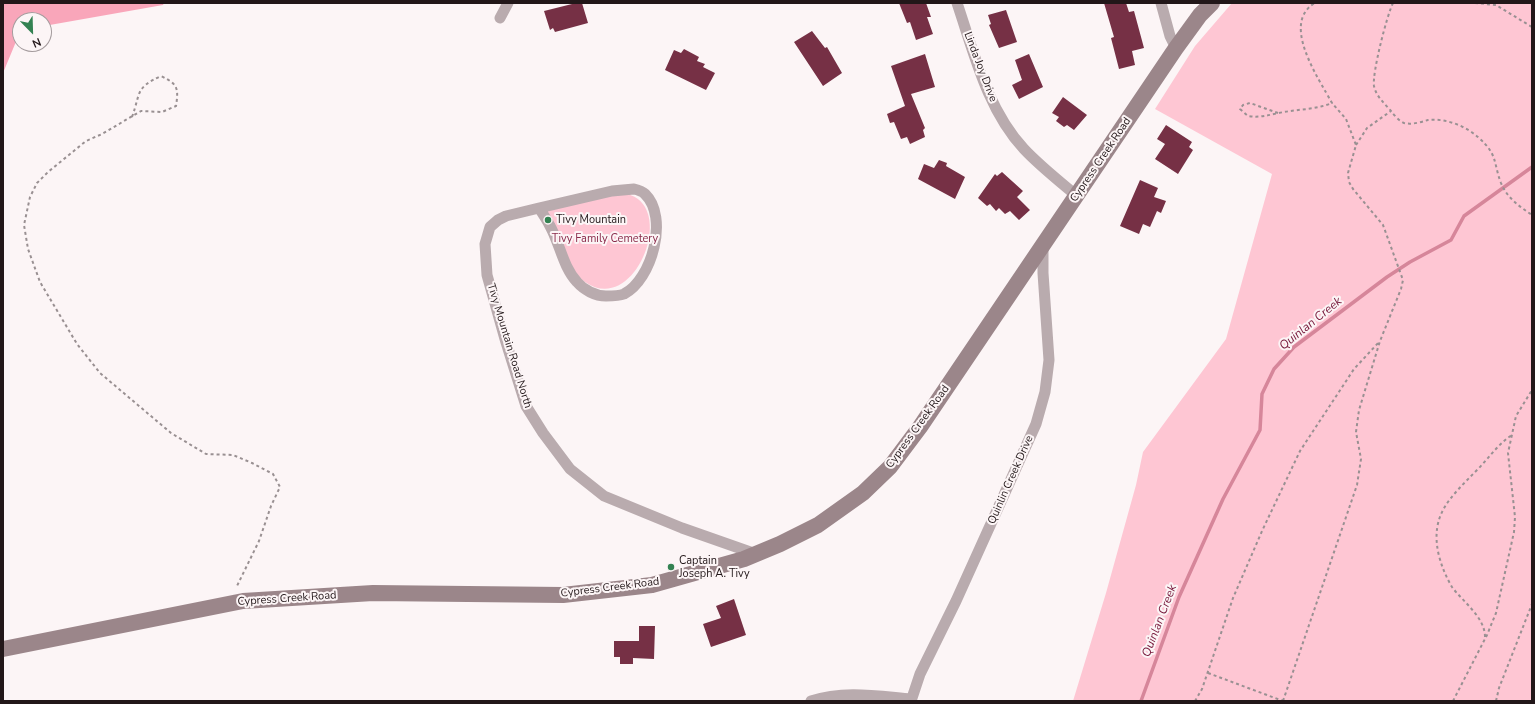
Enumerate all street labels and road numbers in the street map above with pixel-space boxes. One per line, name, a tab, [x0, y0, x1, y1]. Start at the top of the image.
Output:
street label: Linda Joy Drive	[961, 30, 999, 104]
street label: Cypress Creek Road	[1068, 115, 1134, 205]
street label: Tivy Mountain Road North	[484, 282, 534, 410]
street label: Cypress Creek Road	[883, 383, 953, 471]
street label: Quinlin Creek Drive	[986, 434, 1036, 526]
street label: Cypress Creek Road	[560, 575, 660, 601]
street label: Cypress Creek Road	[237, 589, 337, 609]

